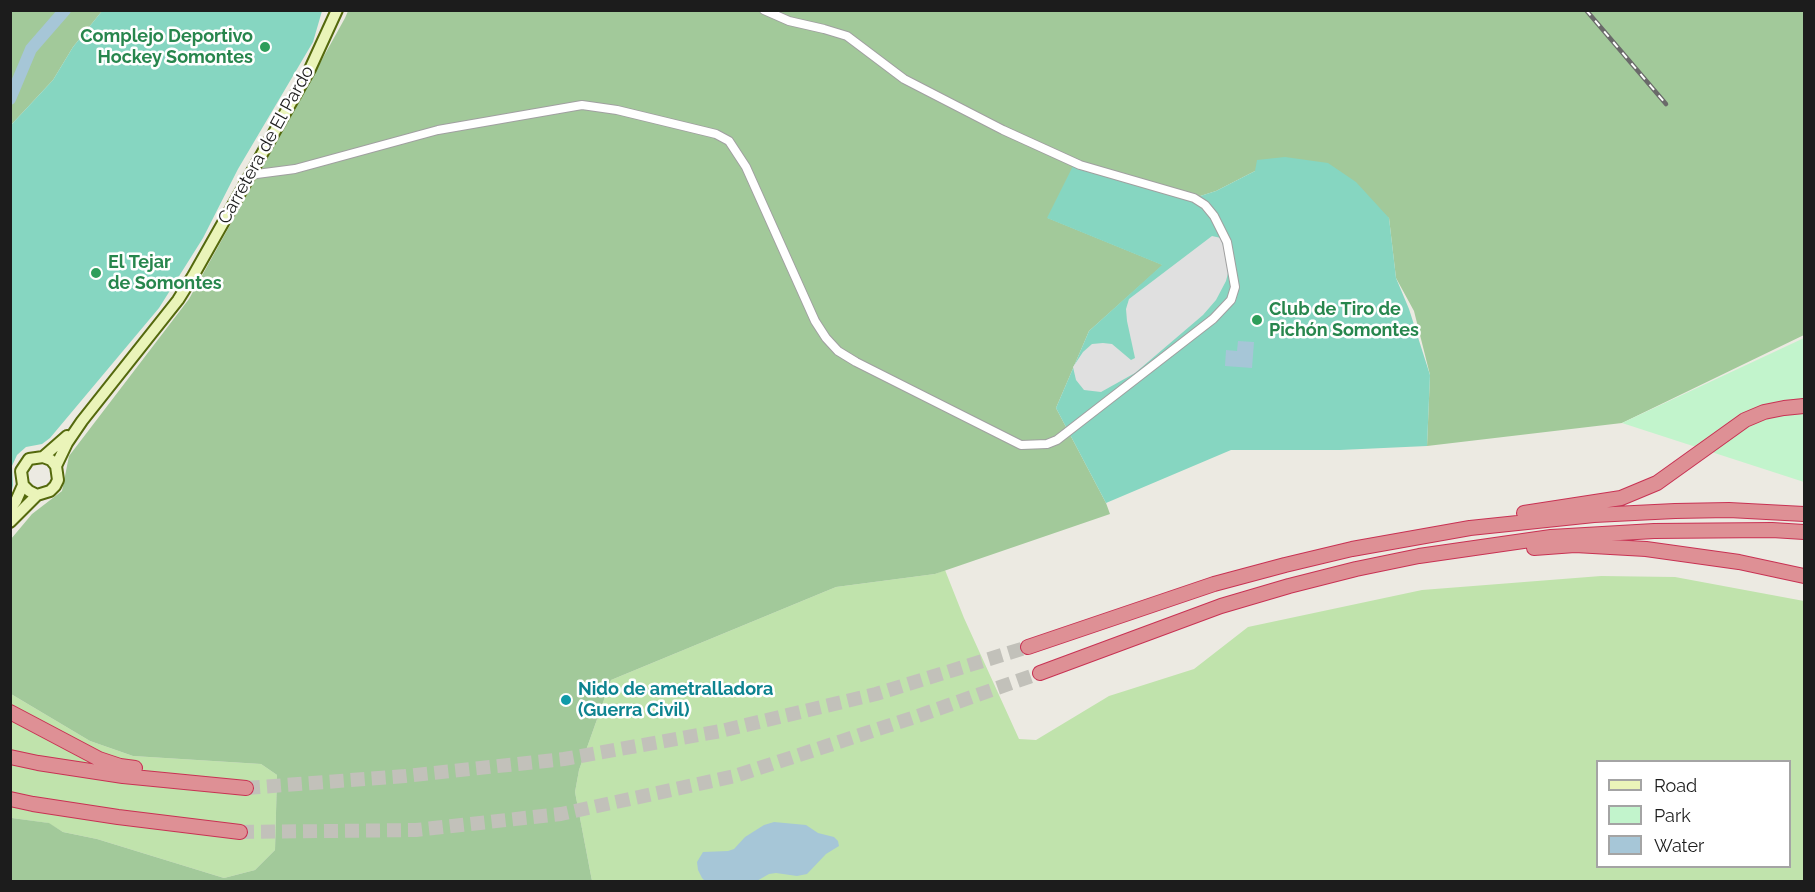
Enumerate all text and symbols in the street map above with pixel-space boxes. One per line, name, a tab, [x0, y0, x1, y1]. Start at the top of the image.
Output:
place label: Complejo Deportivo Hockey Somontes	[80, 26, 253, 68]
marker: Complejo Deportivo Hockey Somontes	[258, 40, 272, 54]
street label: Carretera de El Pardo	[213, 62, 319, 228]
place label: El Tejar de Somontes	[108, 252, 222, 294]
marker: El Tejar de Somontes	[89, 266, 103, 280]
place label: Club de Tiro de Pichón Somontes	[1269, 299, 1419, 342]
marker: Club de Tiro de Pichón Somontes	[1250, 313, 1264, 327]
place label: Nido de ametralladora (Guerra Civil)	[578, 679, 773, 722]
marker: Nido de ametralladora (Guerra Civil)	[559, 693, 573, 707]
legend	[1596, 760, 1791, 868]
text: Road	[1654, 775, 1697, 796]
text: Park	[1654, 805, 1691, 826]
text: Water	[1654, 835, 1704, 856]

